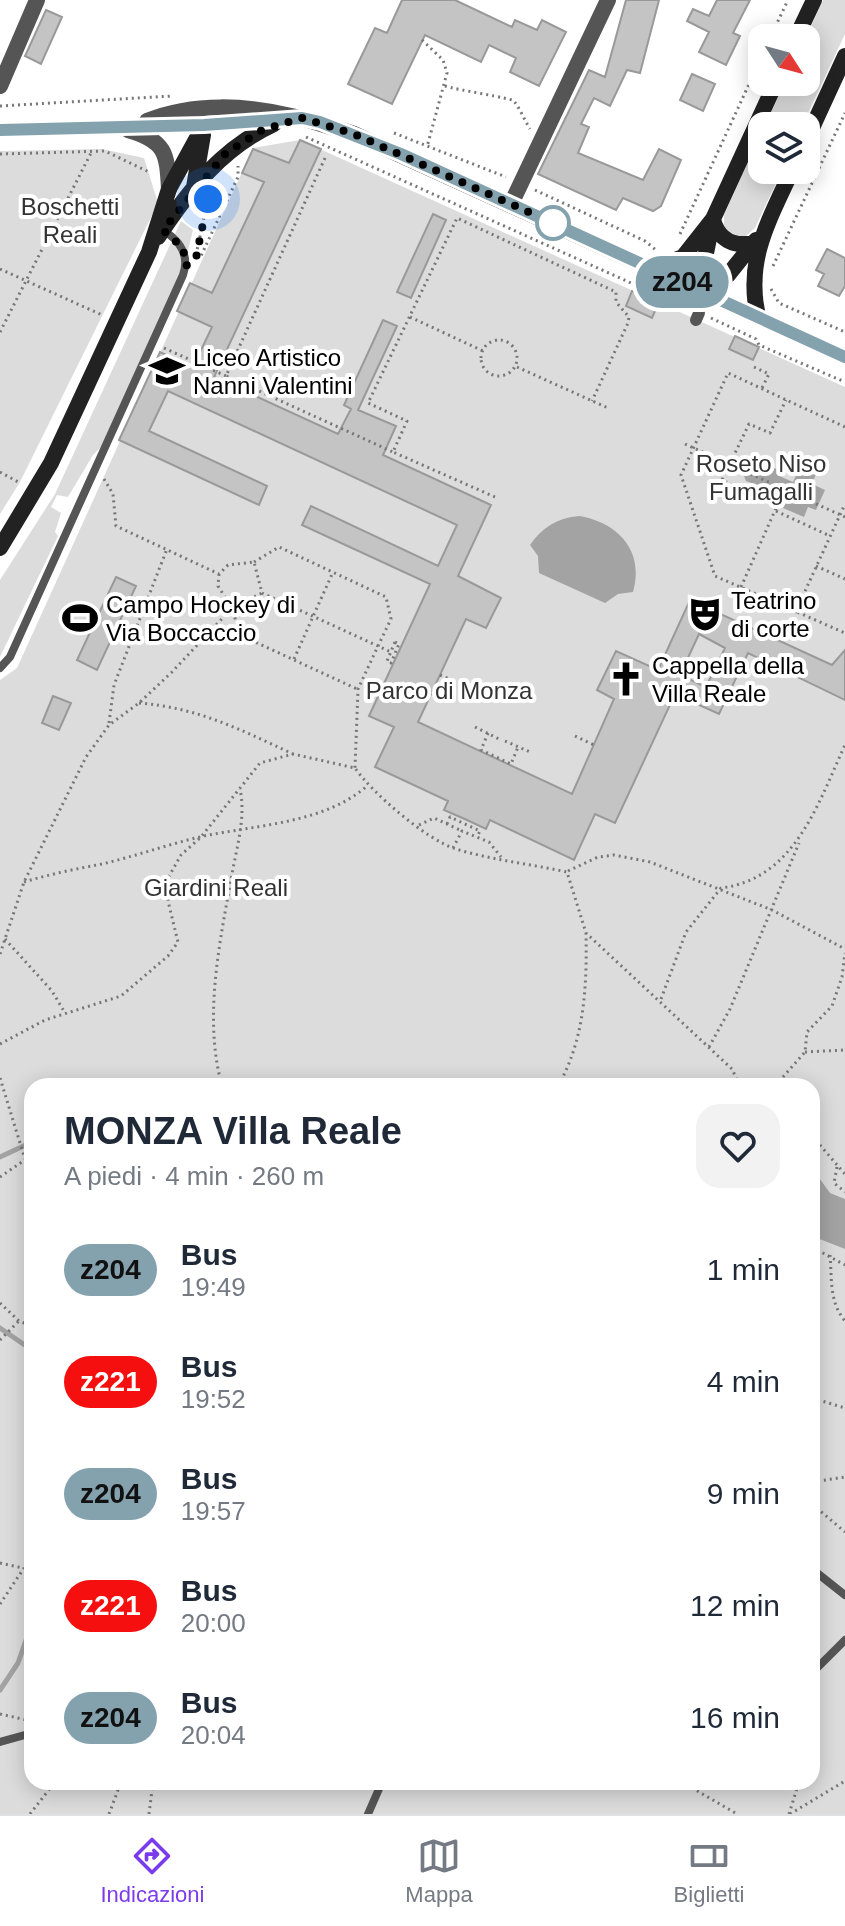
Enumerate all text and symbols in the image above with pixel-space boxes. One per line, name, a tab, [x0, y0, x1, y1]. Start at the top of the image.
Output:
north arrow	[748, 24, 820, 96]
map controls	[748, 24, 820, 184]
button: layers	[748, 112, 820, 184]
your location	[188, 179, 228, 219]
park label: Boschetti Reali	[21, 193, 119, 248]
unlabelled marker	[536, 206, 570, 240]
line badge: z204	[626, 256, 738, 308]
text: z204	[652, 266, 712, 297]
place label: Liceo Artistico Nanni Valentini	[193, 344, 353, 399]
school or university icon: Liceo Artistico Nanni Valentini	[148, 352, 186, 390]
park label: Roseto Niso Fumagalli	[696, 450, 826, 505]
place label: Teatrino di corte	[731, 587, 816, 642]
place label: Campo Hockey di Via Boccaccio	[106, 591, 295, 646]
theatre icon: Teatrino di corte	[686, 595, 724, 633]
sports icon: Campo Hockey di Via Boccaccio	[61, 599, 99, 637]
place label: Cappella della Villa Reale	[652, 652, 805, 707]
church icon: Cappella della Villa Reale	[607, 660, 645, 698]
park label: Parco di Monza	[366, 677, 533, 704]
park label: Giardini Reali	[144, 874, 288, 901]
button: heart	[696, 1104, 780, 1188]
text: MONZA Villa Reale	[64, 1110, 402, 1152]
text: A piedi · 4 min · 260 m	[64, 1161, 324, 1191]
text: Bus	[181, 1238, 237, 1271]
text: 1 min	[707, 1253, 780, 1286]
text: z204	[80, 1254, 141, 1285]
text: 19:49	[181, 1272, 246, 1302]
text: Bus	[181, 1350, 237, 1383]
text: 4 min	[707, 1365, 780, 1398]
text: z221	[80, 1366, 141, 1397]
text: 19:52	[181, 1384, 246, 1414]
text: Bus	[181, 1462, 237, 1495]
text: 9 min	[707, 1477, 780, 1510]
text: z204	[80, 1478, 141, 1509]
text: 19:57	[181, 1496, 246, 1526]
text: Bus	[181, 1574, 237, 1607]
text: 12 min	[690, 1589, 780, 1622]
text: z221	[80, 1590, 141, 1621]
text: 20:00	[181, 1608, 246, 1638]
text: Bus	[181, 1686, 237, 1719]
text: 16 min	[690, 1701, 780, 1734]
text: z204	[80, 1702, 141, 1733]
text: 20:04	[181, 1720, 246, 1750]
tab: Indicazioni	[100, 1834, 204, 1908]
tab: Mappa	[405, 1834, 473, 1908]
tab: Biglietti	[674, 1834, 745, 1908]

